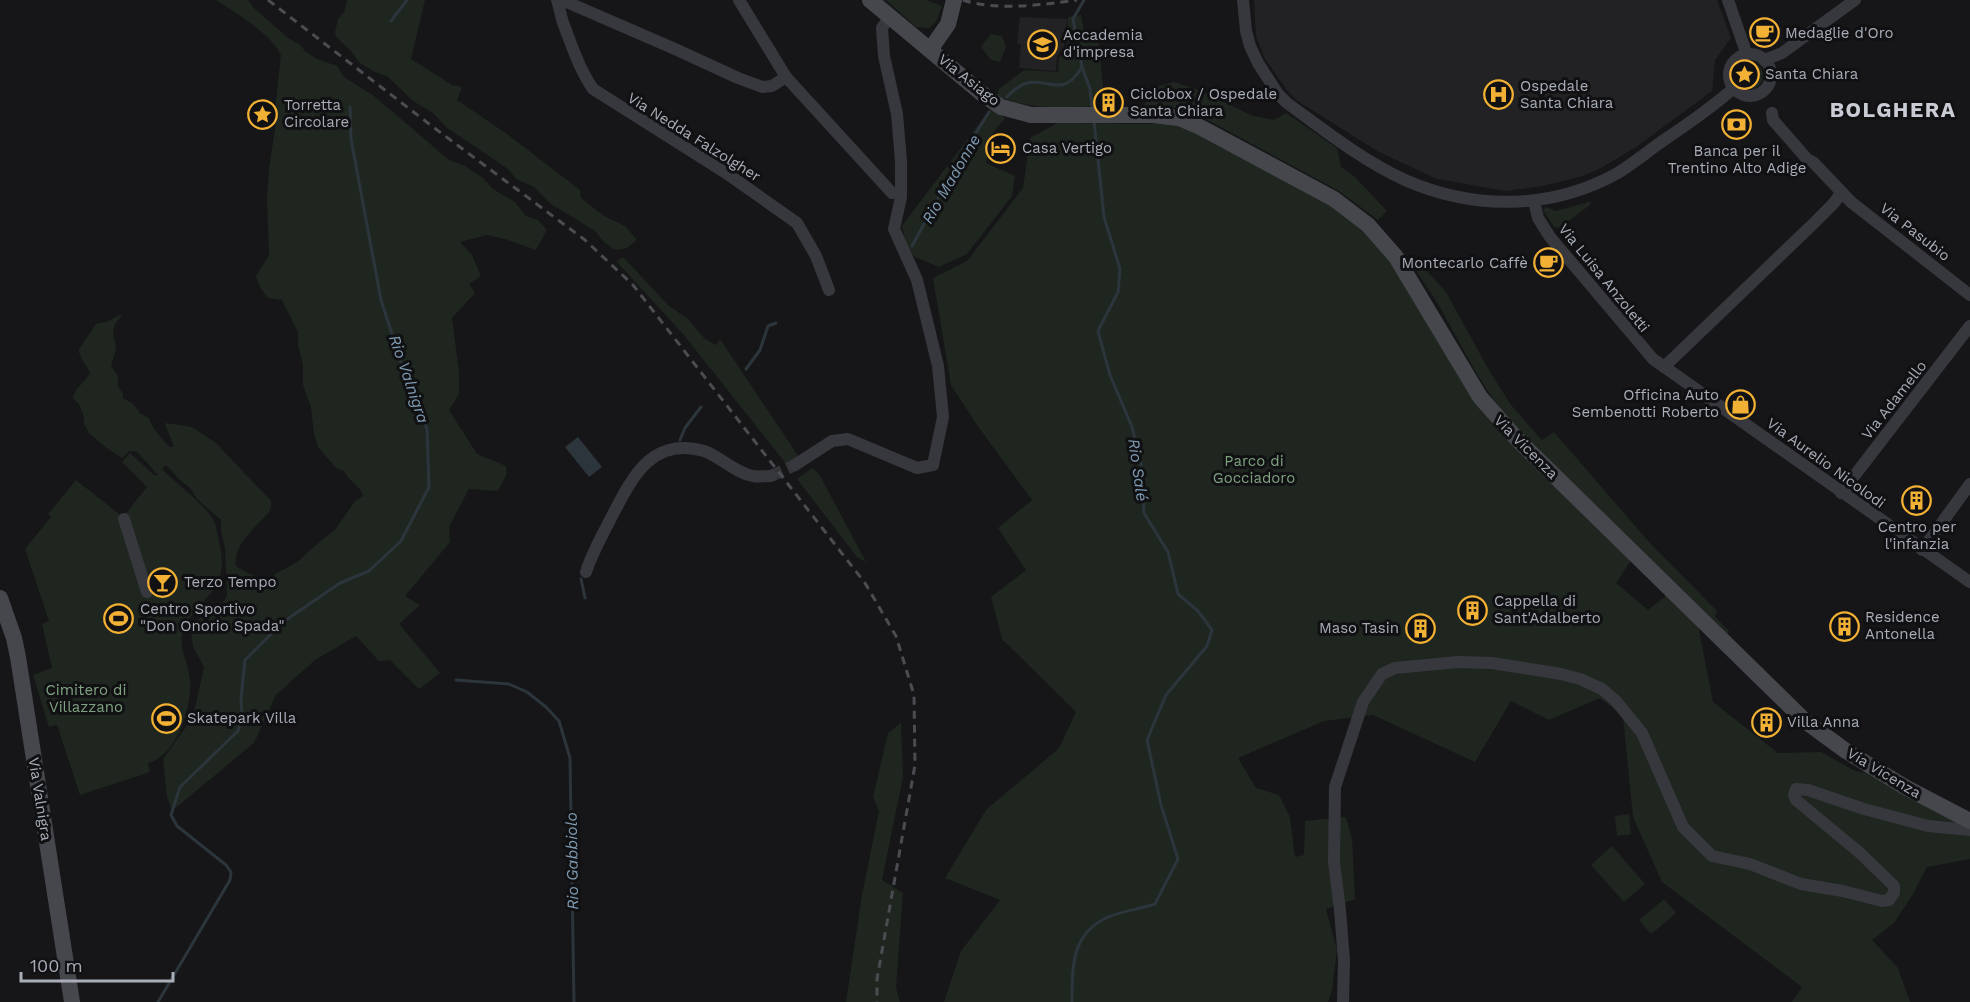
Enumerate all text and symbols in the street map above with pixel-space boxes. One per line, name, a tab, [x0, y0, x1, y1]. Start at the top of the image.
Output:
cafe icon: Medaglie d'Oro	[1748, 17, 1780, 49]
place label: Medaglie d'Oro	[1785, 24, 1894, 42]
place label: Accademia d'impresa	[1063, 26, 1143, 61]
school or university icon: Accademia d'impresa	[1026, 28, 1058, 60]
street label: Via Asiago	[934, 50, 1004, 110]
place icon: Santa Chiara	[1728, 58, 1760, 90]
place label: Santa Chiara	[1765, 65, 1859, 83]
place label: Ospedale Santa Chiara	[1520, 77, 1614, 112]
hospital icon: Ospedale Santa Chiara	[1483, 79, 1515, 111]
place label: Ciclobox / Ospedale Santa Chiara	[1130, 85, 1277, 120]
building icon: Ciclobox / Ospedale Santa Chiara	[1093, 87, 1125, 119]
street label: Via Nedda Falzolgher	[624, 89, 764, 185]
place label: Torretta Circolare	[284, 96, 349, 131]
district label: BOLGHERA	[1830, 97, 1956, 122]
place icon: Torretta Circolare	[247, 98, 279, 130]
bank icon: Banca per il Trentino Alto Adige	[1721, 108, 1753, 140]
water label: Rio Madonne	[918, 131, 984, 227]
hotel icon: Casa Vertigo	[985, 132, 1017, 164]
place label: Casa Vertigo	[1022, 139, 1112, 157]
place label: Banca per il Trentino Alto Adige	[1668, 142, 1806, 177]
street label: Via Pasubio	[1876, 199, 1954, 265]
street label: Via Luisa Anzoletti	[1555, 220, 1653, 336]
cafe icon: Montecarlo Caffè	[1533, 247, 1565, 279]
place label: Montecarlo Caffè	[1402, 254, 1528, 272]
water label: Rio Valnigra	[385, 332, 433, 426]
street label: Via Adamello	[1858, 357, 1930, 443]
place label: Officina Auto Sembenotti Roberto	[1572, 386, 1719, 421]
shop icon: Officina Auto Sembenotti Roberto	[1724, 388, 1756, 420]
street label: Via Vicenza	[1490, 411, 1562, 483]
street label: Via Aurelio Nicolodi	[1763, 414, 1889, 512]
water label: Rio Salé	[1124, 437, 1152, 503]
park label: Parco di Gocciadoro	[1213, 452, 1295, 487]
building icon: Centro per l'infanzia	[1901, 484, 1933, 516]
place label: Centro per l'infanzia	[1878, 518, 1956, 553]
bar icon: Terzo Tempo	[147, 566, 179, 598]
place label: Terzo Tempo	[184, 573, 277, 591]
place label: Cappella di Sant'Adalberto	[1494, 592, 1601, 627]
building icon: Cappella di Sant'Adalberto	[1457, 594, 1489, 626]
place label: Centro Sportivo "Don Onorio Spada"	[140, 600, 285, 635]
sports icon: Centro Sportivo "Don Onorio Spada"	[103, 602, 135, 634]
place label: Residence Antonella	[1865, 608, 1940, 643]
building icon: Residence Antonella	[1828, 610, 1860, 642]
building icon: Maso Tasin	[1404, 612, 1436, 644]
place label: Maso Tasin	[1319, 619, 1399, 637]
park label: Cimitero di Villazzano	[46, 681, 126, 716]
sports icon: Skatepark Villa	[150, 702, 182, 734]
building icon: Villa Anna	[1750, 706, 1782, 738]
place label: Skatepark Villa	[187, 709, 297, 727]
place label: Villa Anna	[1787, 713, 1860, 731]
street label: Via Vicenza	[1844, 744, 1925, 802]
street label: Via Valnigra	[25, 756, 56, 842]
water label: Rio Gabbiolo	[562, 812, 582, 910]
scale bar	[21, 945, 172, 983]
text: 100 m	[30, 955, 83, 976]

